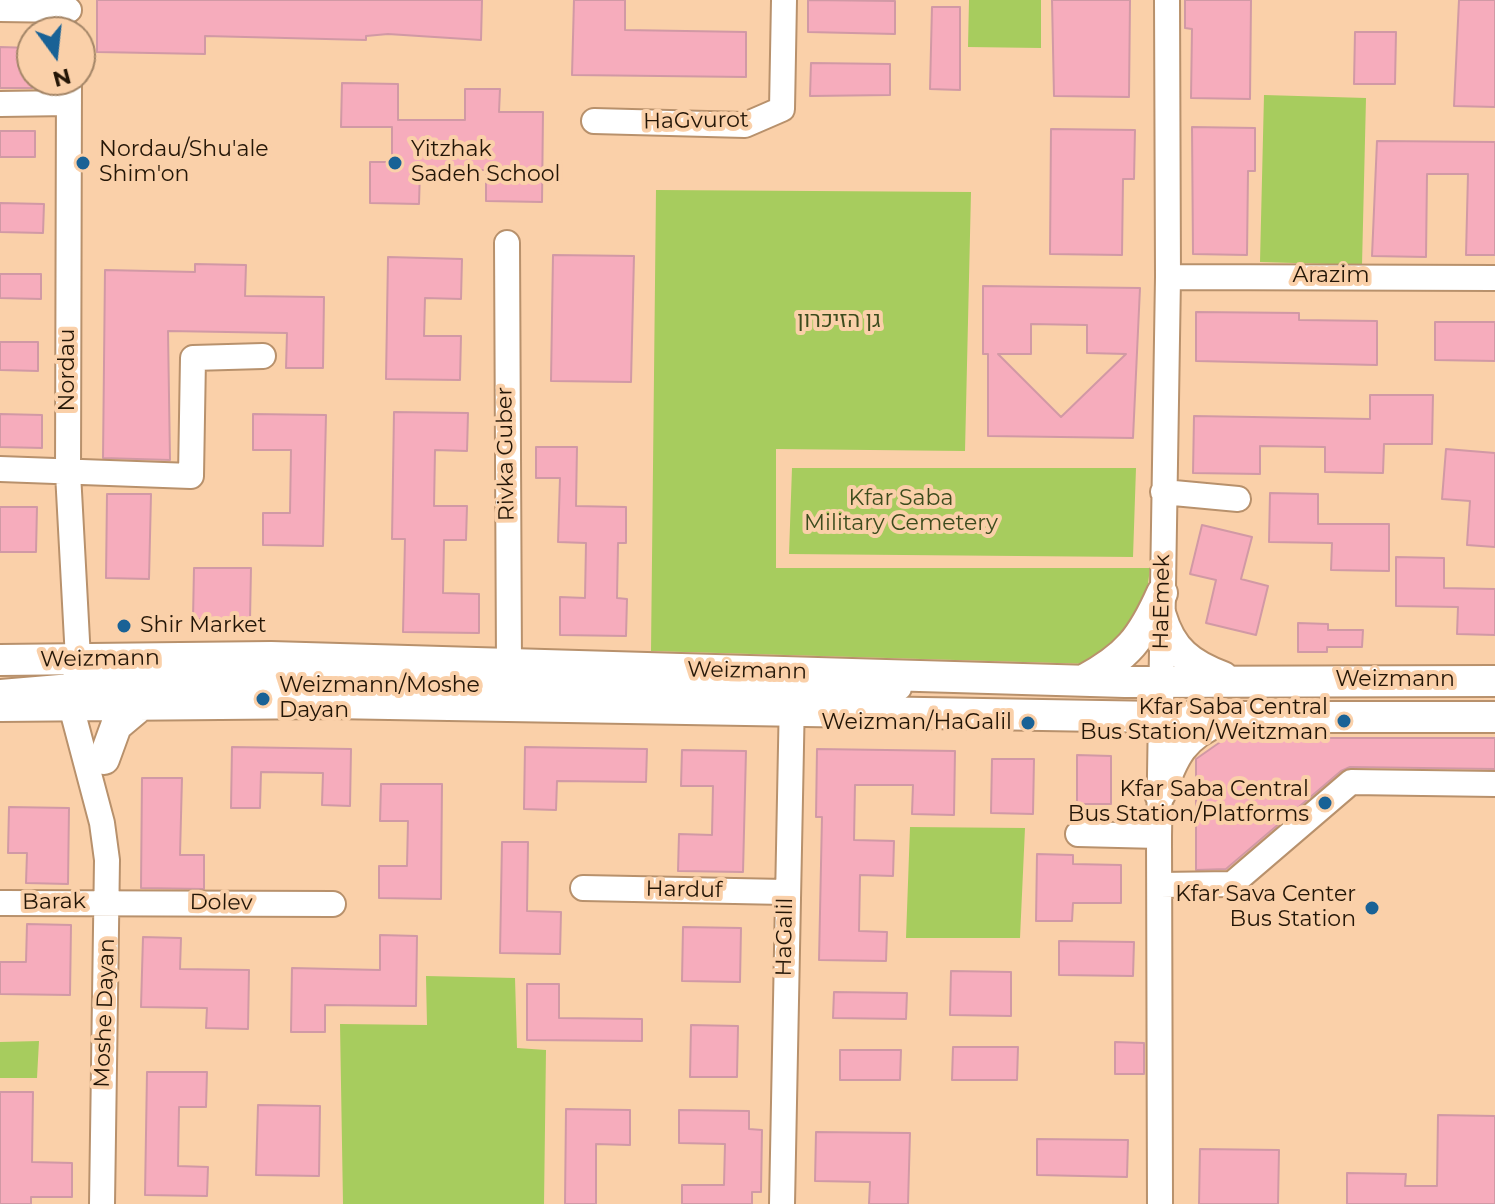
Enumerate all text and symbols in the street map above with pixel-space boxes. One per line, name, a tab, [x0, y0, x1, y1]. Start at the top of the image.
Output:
north arrow	[16, 16, 96, 96]
text: N	[50, 62, 74, 93]
street label: HaGvurot	[643, 107, 749, 135]
place label: Nordau/Shu'ale Shim'on	[99, 137, 269, 188]
place label: Yitzhak Sadeh School	[411, 137, 560, 188]
marker: Nordau/Shu'ale Shim'on	[74, 154, 92, 172]
marker: Yitzhak Sadeh School	[386, 154, 404, 172]
street label: Arazim	[1292, 263, 1370, 289]
park label: גן הזיכרון	[797, 308, 881, 334]
street label: Nordau	[55, 329, 81, 411]
street label: Rivka Guber	[492, 387, 520, 521]
park label: Kfar Saba Military Cemetery	[804, 486, 998, 538]
street label: HaEmek	[1148, 554, 1176, 650]
place label: Shir Market	[140, 613, 266, 639]
marker: Shir Market	[115, 617, 133, 635]
street label: Weizmann	[40, 645, 160, 673]
street label: Weizmann	[687, 657, 807, 685]
street label: Weizmann	[1335, 667, 1455, 693]
place label: Weizmann/Moshe Dayan	[279, 673, 480, 724]
marker: Weizmann/Moshe Dayan	[254, 690, 272, 708]
place label: Kfar Saba Central Bus Station/Weitzman	[1080, 695, 1328, 746]
place label: Weizman/HaGalil	[821, 710, 1012, 736]
marker: Kfar Saba Central Bus Station/Weitzman	[1335, 712, 1353, 730]
marker: Weizman/HaGalil	[1019, 714, 1037, 732]
place label: Kfar Saba Central Bus Station/Platforms	[1068, 777, 1309, 828]
marker: Kfar Saba Central Bus Station/Platforms	[1316, 794, 1334, 812]
street label: Harduf	[645, 876, 723, 904]
place label: Kfar Sava Center Bus Station	[1175, 882, 1356, 934]
street label: Barak	[22, 888, 86, 916]
street label: Dolev	[189, 889, 253, 917]
street label: HaGalil	[771, 897, 799, 977]
marker: Kfar Sava Center Bus Station	[1363, 899, 1381, 917]
street label: Moshe Dayan	[89, 938, 121, 1088]

